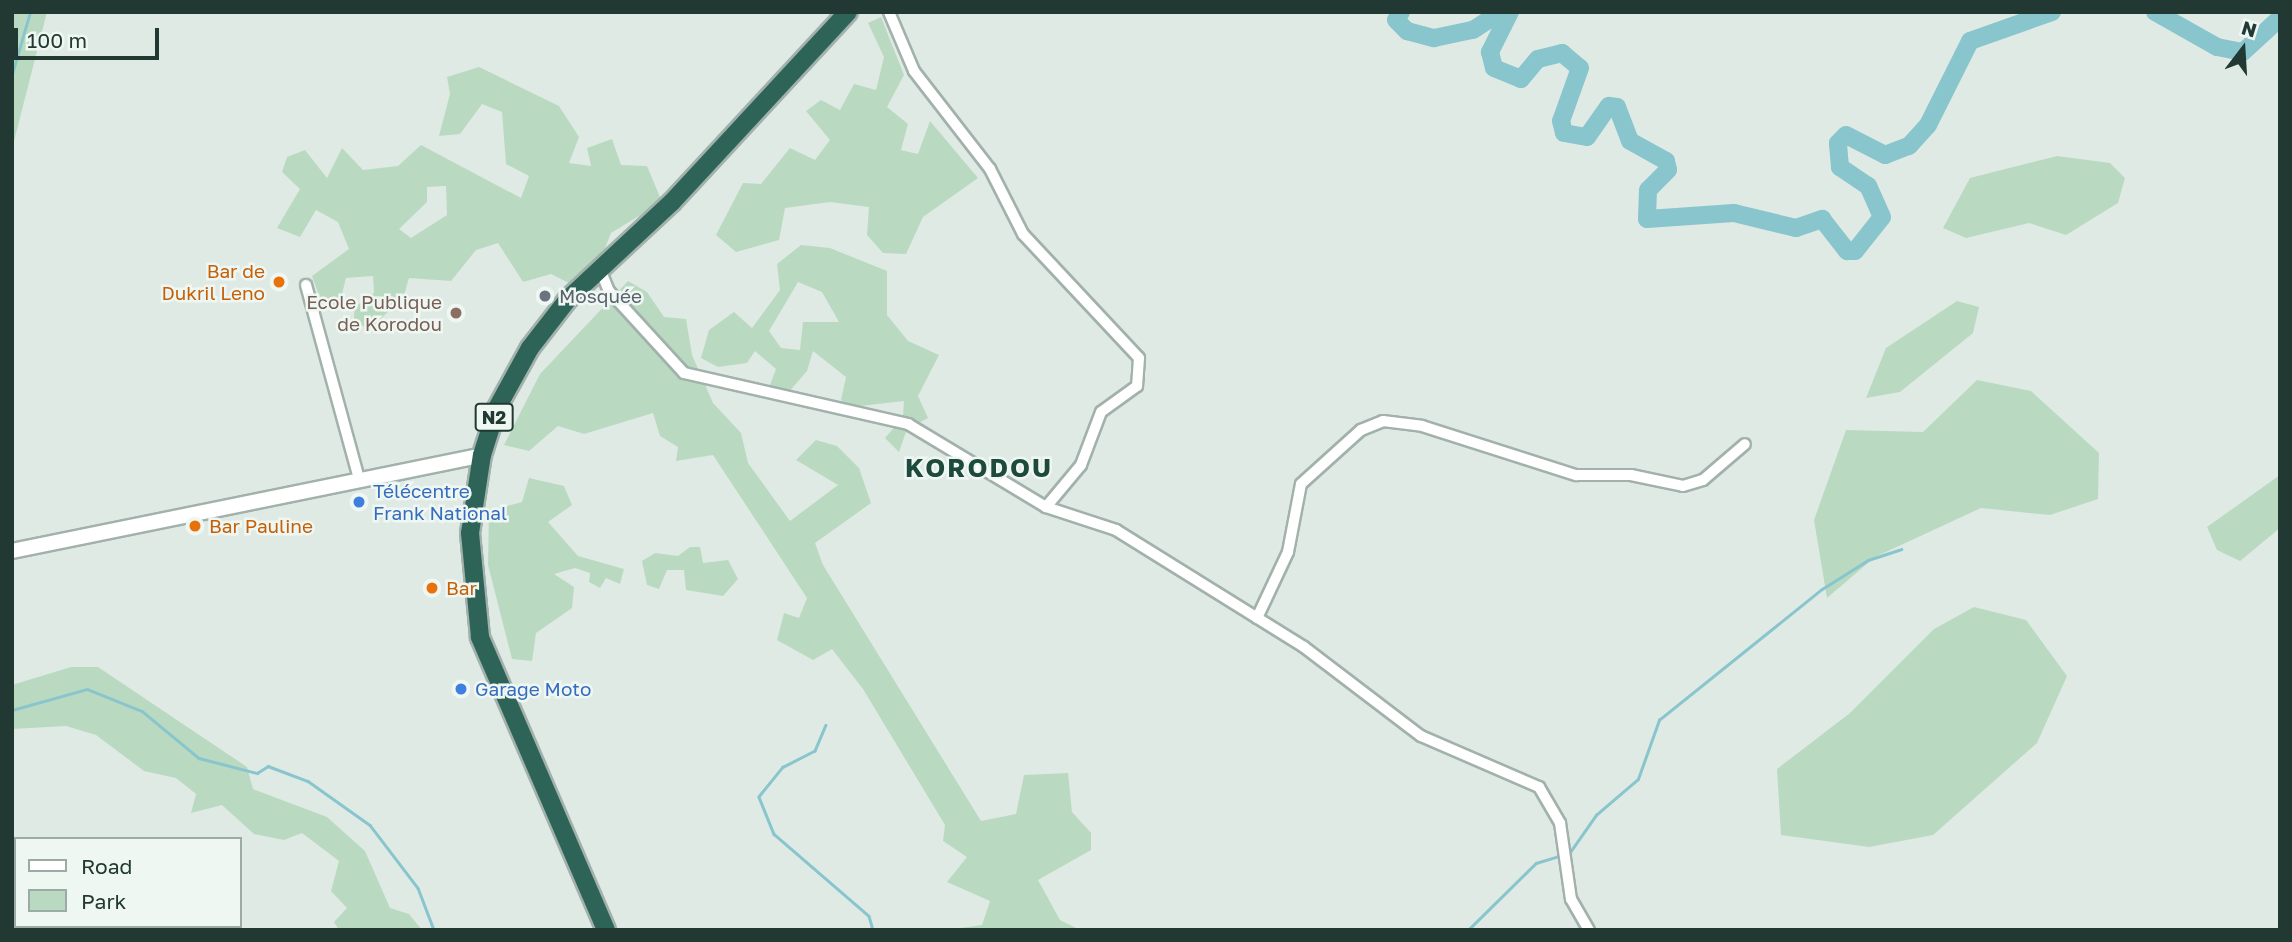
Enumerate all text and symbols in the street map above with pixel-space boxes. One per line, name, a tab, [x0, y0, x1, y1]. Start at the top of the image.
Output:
scale bar	[18, 14, 163, 58]
north arrow	[2208, 14, 2278, 84]
text: N	[2239, 15, 2260, 42]
text: 100 m	[27, 27, 87, 53]
place label: Bar de Dukril Leno	[161, 260, 265, 304]
marker: Bar de Dukril Leno	[271, 274, 287, 290]
place label: Mosquée	[559, 285, 642, 307]
marker: Mosquée	[537, 288, 553, 304]
place label: Ecole Publique de Korodou	[306, 291, 442, 335]
marker: Ecole Publique de Korodou	[448, 305, 464, 321]
road number: N2	[473, 402, 515, 432]
district label: KORODOU	[906, 452, 1052, 484]
place label: Télécentre Frank National	[373, 480, 507, 524]
marker: Télécentre Frank National	[351, 494, 367, 510]
place label: Bar Pauline	[209, 515, 313, 537]
marker: Bar Pauline	[187, 518, 203, 534]
place label: Bar	[446, 577, 477, 599]
marker: Bar	[424, 580, 440, 596]
place label: Garage Moto	[475, 678, 591, 700]
marker: Garage Moto	[453, 681, 469, 697]
legend	[14, 837, 242, 928]
text: Road	[81, 853, 132, 879]
text: Park	[81, 888, 126, 914]

